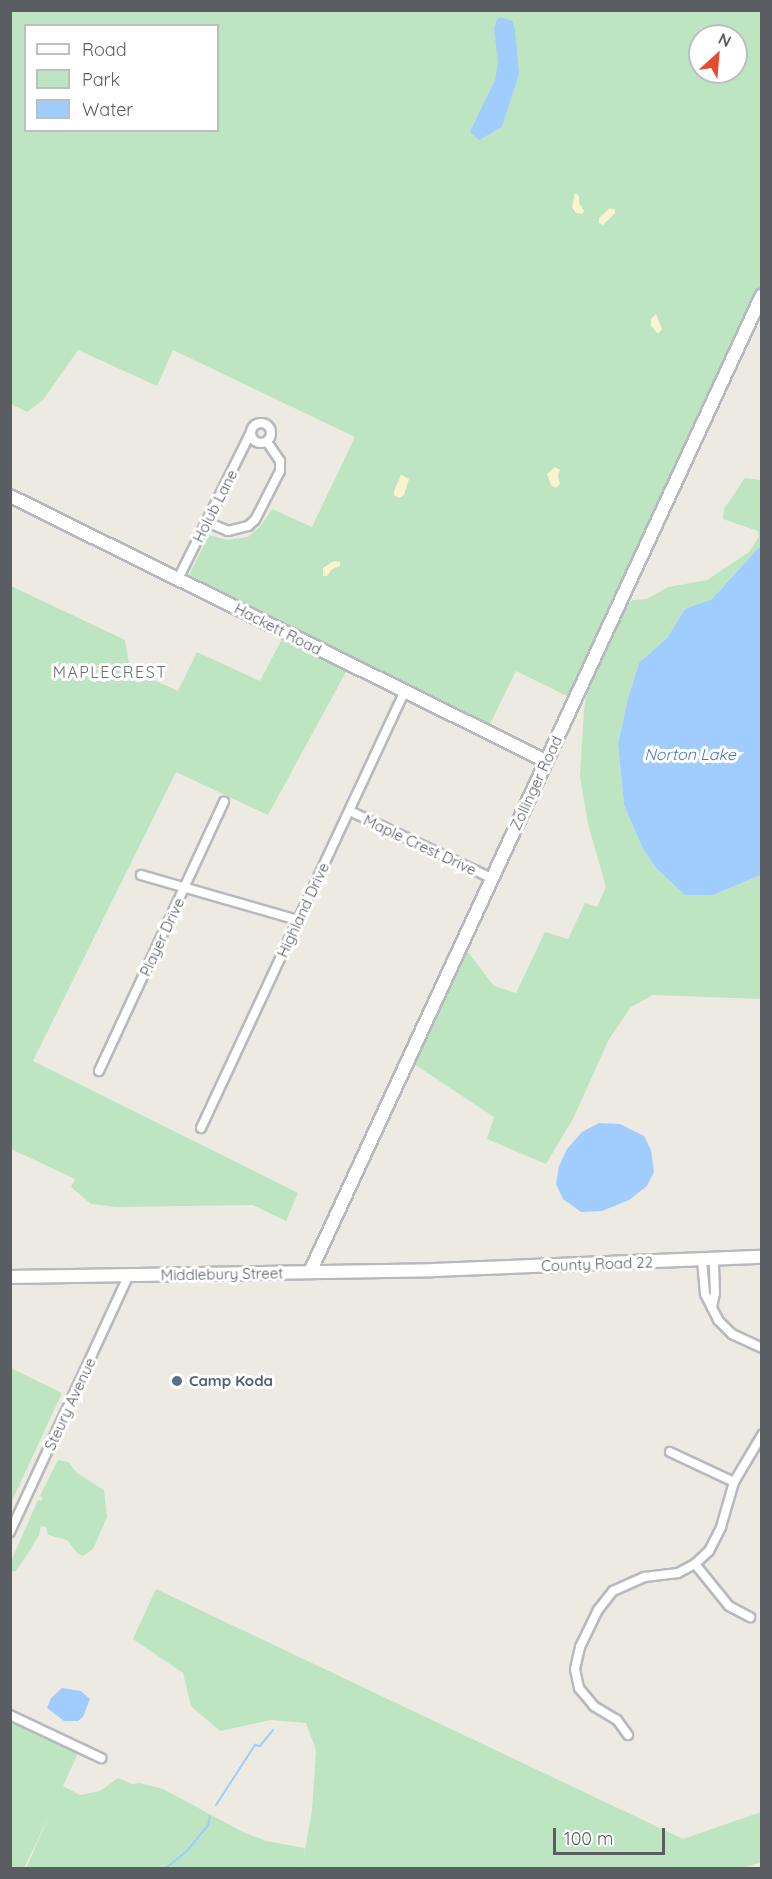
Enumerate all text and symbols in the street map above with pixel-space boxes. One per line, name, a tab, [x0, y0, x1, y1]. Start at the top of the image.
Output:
legend	[24, 24, 219, 132]
north arrow	[688, 24, 748, 84]
text: N	[715, 28, 735, 51]
text: Road	[82, 38, 127, 61]
text: Park	[82, 68, 120, 91]
text: Water	[82, 98, 133, 121]
street label: Holub Lane	[189, 467, 241, 545]
street label: Hackett Road	[231, 599, 325, 659]
district label: MAPLECREST	[53, 662, 167, 682]
street label: Zollinger Road	[506, 733, 566, 833]
water label: Norton Lake	[644, 744, 736, 764]
street label: Maple Crest Drive	[361, 811, 479, 879]
street label: Highland Drive	[273, 860, 333, 960]
street label: Player Drive	[136, 895, 188, 979]
street label: County Road 22	[541, 1253, 653, 1275]
street label: Middlebury Street	[161, 1264, 283, 1284]
street label: Steury Avenue	[41, 1355, 99, 1453]
place label: Camp Koda	[189, 1372, 273, 1390]
marker: Camp Koda	[170, 1374, 184, 1388]
scale bar	[556, 1816, 668, 1854]
text: 100 m	[564, 1827, 613, 1850]

